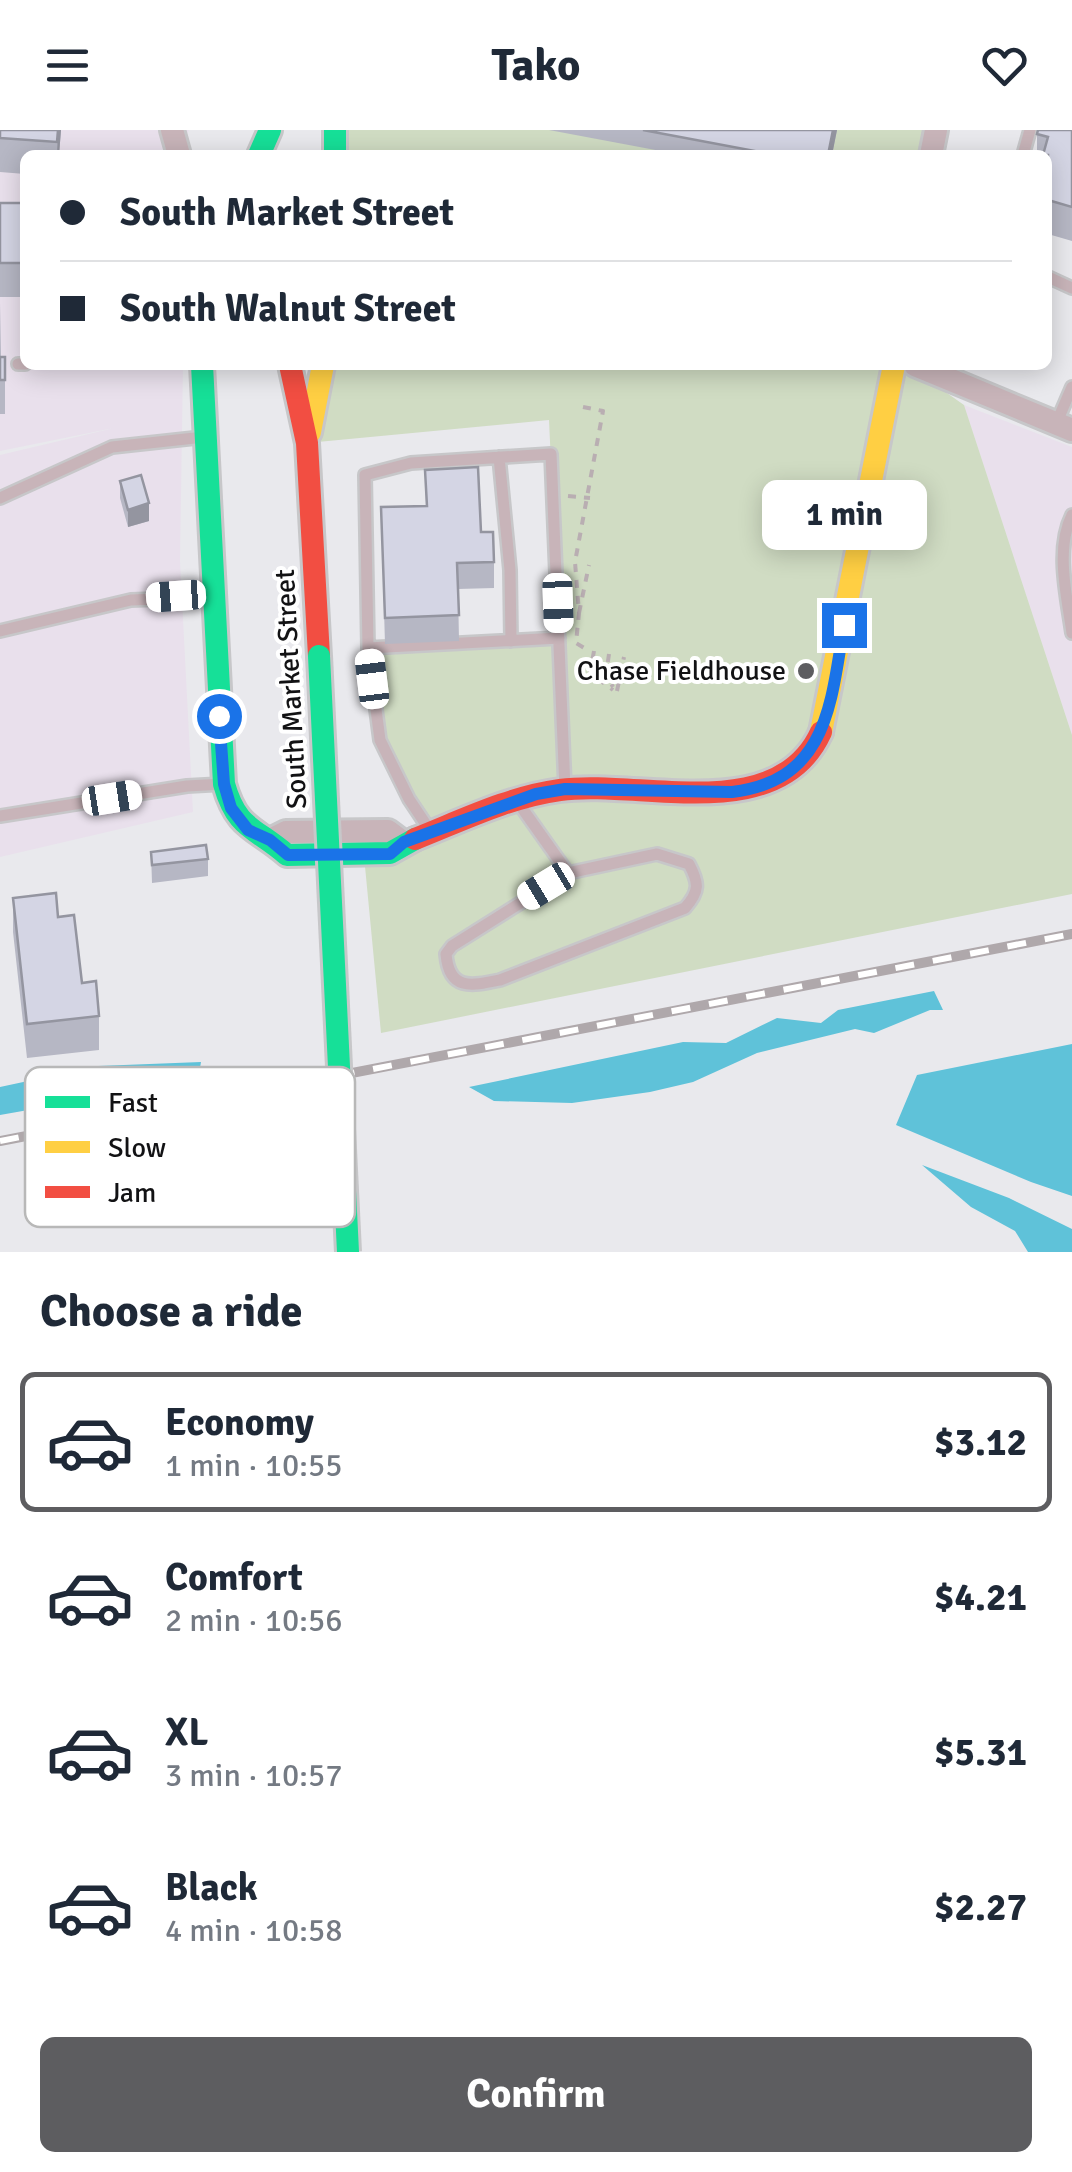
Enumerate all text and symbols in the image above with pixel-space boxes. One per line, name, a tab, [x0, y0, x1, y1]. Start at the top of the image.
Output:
icon: menu	[40, 38, 95, 93]
text: Tako	[491, 38, 581, 93]
icon: heart	[977, 38, 1032, 93]
text: South Market Street	[120, 189, 454, 236]
text: South Walnut Street	[120, 285, 456, 332]
callout: 1 min	[762, 480, 926, 550]
text: 1 min	[806, 495, 883, 534]
street label: South Market Street	[268, 568, 314, 810]
car	[542, 572, 574, 634]
car	[145, 579, 207, 613]
route end	[822, 603, 867, 648]
car	[353, 647, 391, 711]
place label: Chase Fieldhouse	[577, 654, 786, 688]
marker: Chase Fieldhouse	[795, 660, 817, 682]
route start	[197, 694, 242, 739]
car	[80, 778, 144, 818]
car	[513, 858, 579, 914]
legend	[25, 1067, 355, 1227]
text: Fast	[108, 1086, 158, 1120]
text: Slow	[108, 1131, 166, 1165]
text: Jam	[108, 1176, 156, 1210]
text: Choose a ride	[40, 1284, 303, 1339]
icon: car	[45, 1397, 135, 1487]
text: Economy	[165, 1399, 314, 1446]
text: $3.12	[934, 1419, 1027, 1466]
text: 1 min · 10:55	[165, 1446, 343, 1485]
icon: car	[45, 1552, 135, 1642]
text: Comfort	[165, 1554, 303, 1601]
text: $4.21	[934, 1574, 1027, 1621]
text: 2 min · 10:56	[165, 1601, 343, 1640]
icon: car	[45, 1707, 135, 1797]
text: XL	[165, 1709, 208, 1756]
text: $5.31	[934, 1729, 1027, 1776]
text: 3 min · 10:57	[165, 1756, 343, 1795]
icon: car	[45, 1862, 135, 1952]
text: Black	[165, 1864, 258, 1911]
text: $2.27	[934, 1884, 1027, 1931]
text: 4 min · 10:58	[165, 1911, 343, 1950]
button: Confirm	[40, 2037, 1032, 2152]

